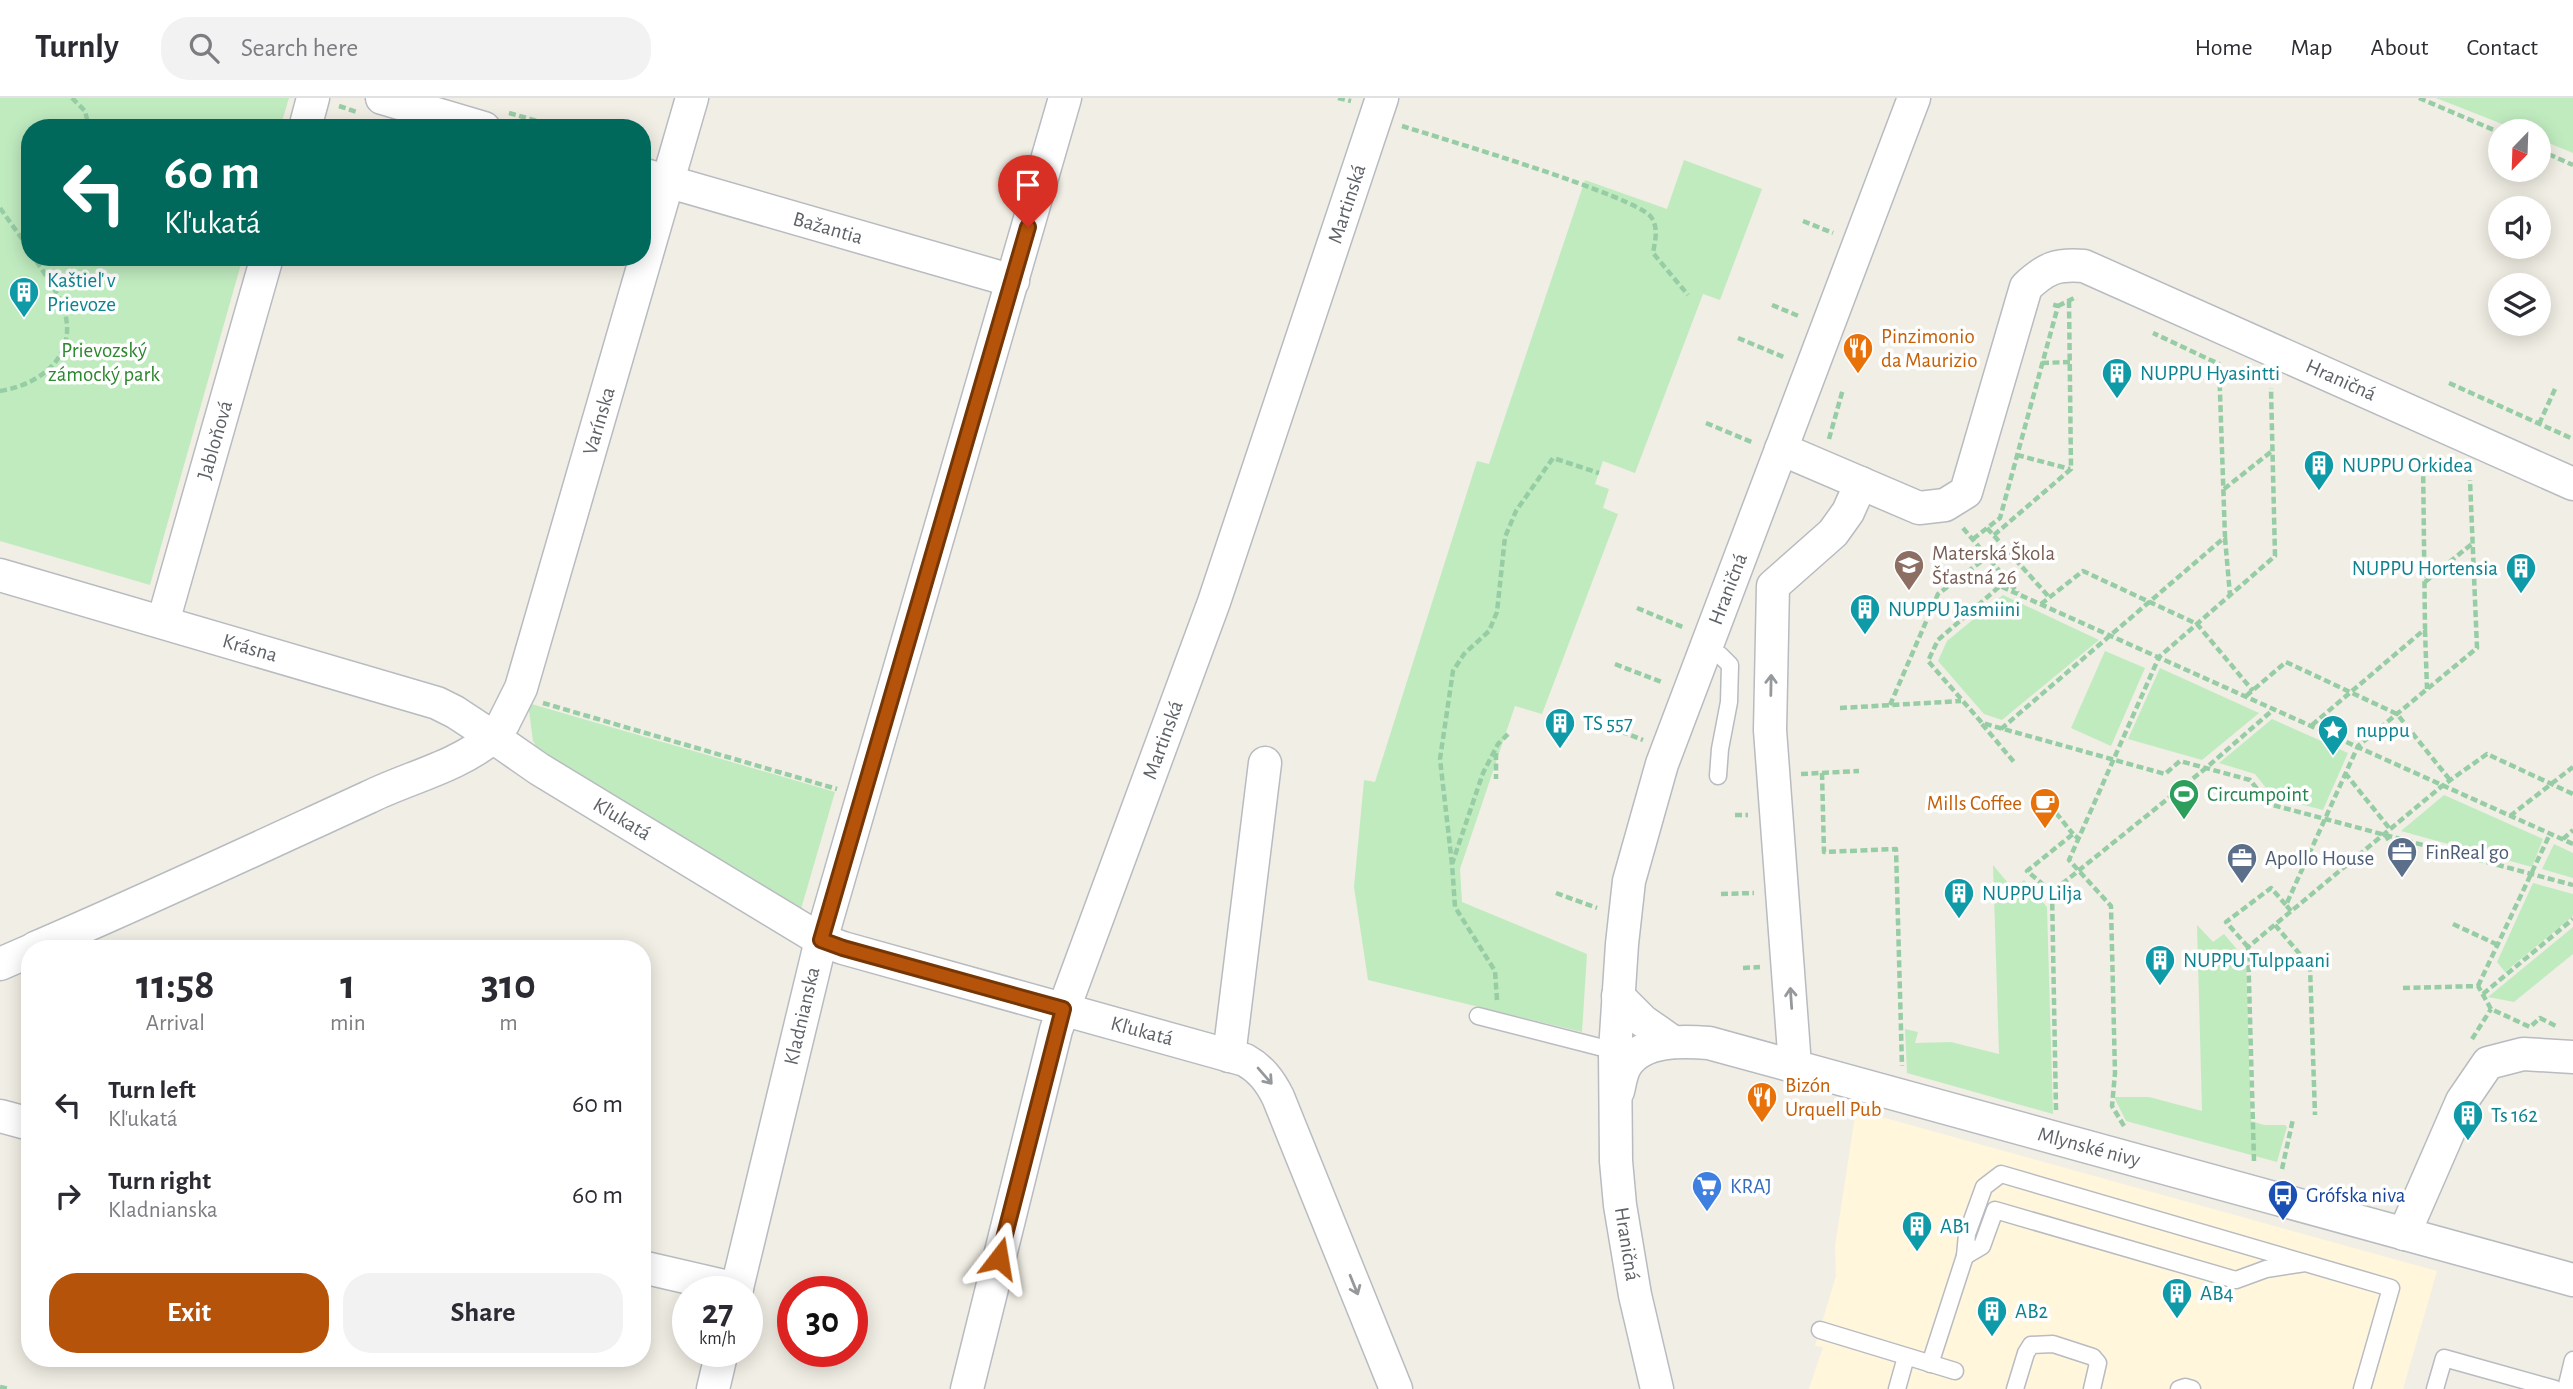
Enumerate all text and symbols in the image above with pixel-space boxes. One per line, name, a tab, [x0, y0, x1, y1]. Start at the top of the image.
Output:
search box	[161, 17, 651, 80]
icon: search	[185, 29, 223, 67]
text: Turnly	[35, 31, 119, 64]
text: Search here	[241, 35, 358, 61]
text: Home	[2195, 36, 2253, 60]
text: Map	[2291, 36, 2333, 60]
text: About	[2371, 36, 2428, 60]
text: Contact	[2466, 36, 2538, 60]
north arrow	[2488, 119, 2552, 182]
map controls	[2488, 119, 2551, 336]
icon: left	[49, 147, 140, 238]
text: 60 m	[164, 149, 260, 198]
pin	[998, 155, 1058, 227]
street label: Martinská	[1324, 162, 1370, 246]
icon: arrive	[1009, 166, 1047, 204]
button: sound	[2488, 196, 2551, 259]
text: Kľukatá	[164, 207, 261, 239]
street label: Bažantia	[791, 208, 866, 248]
place label: Kaštieľ v Prievoze	[47, 270, 116, 315]
button: layers	[2488, 273, 2551, 336]
building icon: Kaštieľ v Prievoze	[7, 275, 41, 319]
place label: Pinzimonio da Maurizio	[1881, 326, 1978, 371]
restaurant icon: Pinzimonio da Maurizio	[1841, 331, 1875, 375]
park label: Prievozský zámocký park	[48, 340, 160, 385]
street label: Hraničná	[2303, 355, 2380, 405]
building icon: NUPPU Hyasintti	[2100, 356, 2134, 400]
place label: NUPPU Hyasintti	[2140, 363, 2280, 384]
street label: Varínska	[579, 384, 619, 457]
street label: Jabloňová	[194, 398, 236, 482]
building icon: NUPPU Orkidea	[2302, 448, 2336, 492]
place label: NUPPU Orkidea	[2342, 455, 2473, 476]
place label: Materská Škola Šťastná 26	[1932, 541, 2055, 588]
school or university icon: Materská Škola Šťastná 26	[1892, 548, 1926, 592]
street label: Hraničná	[1705, 550, 1751, 628]
building icon: NUPPU Hortensia	[2504, 551, 2538, 595]
place label: NUPPU Hortensia	[2352, 558, 2498, 579]
building icon: NUPPU Jasmiini	[1848, 592, 1882, 636]
place label: NUPPU Jasmiini	[1888, 599, 2020, 620]
street label: Krásna	[220, 630, 280, 666]
one-way arrow	[1765, 674, 1778, 697]
street label: Martinská	[1139, 698, 1187, 782]
building icon: TS 557	[1543, 706, 1577, 750]
place label: TS 557	[1583, 713, 1633, 734]
place icon: nuppu	[2316, 713, 2350, 757]
place label: nuppu	[2356, 720, 2410, 741]
sports icon: Circumpoint	[2167, 777, 2201, 821]
place label: Circumpoint	[2207, 784, 2309, 805]
cafe icon: Mills Coffee	[2028, 786, 2062, 830]
place label: Mills Coffee	[1927, 793, 2022, 814]
street label: Kľukatá	[589, 794, 655, 845]
office icon: FinReal go	[2385, 835, 2419, 879]
office icon: Apollo House	[2225, 841, 2259, 885]
place label: FinReal go	[2425, 842, 2509, 863]
place label: Apollo House	[2265, 848, 2374, 869]
building icon: NUPPU Lilja	[1942, 876, 1976, 920]
place label: NUPPU Lilja	[1982, 883, 2083, 904]
building icon: NUPPU Tulppaani	[2143, 943, 2177, 987]
place label: NUPPU Tulppaani	[2183, 950, 2330, 971]
text: 11:58	[136, 964, 215, 1006]
text: 1	[340, 964, 355, 1006]
text: 310	[481, 964, 536, 1006]
street label: Kladnianska	[781, 965, 824, 1067]
one-way arrow	[1784, 988, 1797, 1010]
text: Arrival	[146, 1012, 205, 1035]
text: min	[330, 1012, 366, 1035]
text: m	[499, 1012, 518, 1035]
street label: Kľukatá	[1109, 1013, 1176, 1049]
one-way arrow	[1257, 1067, 1273, 1085]
place label: Bizón Urquell Pub	[1785, 1075, 1882, 1120]
text: Turn left	[108, 1077, 196, 1103]
restaurant icon: Bizón Urquell Pub	[1745, 1080, 1779, 1124]
icon: left	[49, 1086, 87, 1124]
text: 60 m	[572, 1091, 623, 1117]
building icon: Ts 162	[2451, 1098, 2485, 1142]
place label: Ts 162	[2491, 1105, 2538, 1126]
text: Kľukatá	[108, 1108, 178, 1131]
street label: Mlynské nivy	[2035, 1123, 2143, 1171]
text: Turn right	[108, 1168, 211, 1194]
supermarket icon: KRAJ	[1690, 1169, 1724, 1213]
place label: KRAJ	[1730, 1176, 1772, 1197]
icon: right	[49, 1177, 87, 1215]
bus stop icon: Grófska niva	[2266, 1178, 2300, 1222]
text: 60 m	[572, 1182, 623, 1208]
place label: Grófska niva	[2306, 1185, 2406, 1206]
text: Kladnianska	[108, 1199, 218, 1222]
street label: Hraničná	[1611, 1206, 1643, 1283]
building icon: AB1	[1900, 1209, 1934, 1253]
place label: AB1	[1940, 1216, 1971, 1237]
position arrow	[962, 1221, 1036, 1295]
button: Exit	[49, 1273, 329, 1353]
button: Share	[343, 1273, 623, 1353]
one-way arrow	[1349, 1274, 1362, 1295]
speed limit sign: 30	[777, 1276, 868, 1367]
building icon: AB4	[2160, 1276, 2194, 1320]
place label: AB4	[2200, 1283, 2234, 1304]
building icon: AB2	[1975, 1294, 2009, 1338]
text: 27	[702, 1295, 733, 1330]
place label: AB2	[2015, 1301, 2048, 1322]
text: km/h	[699, 1330, 736, 1348]

